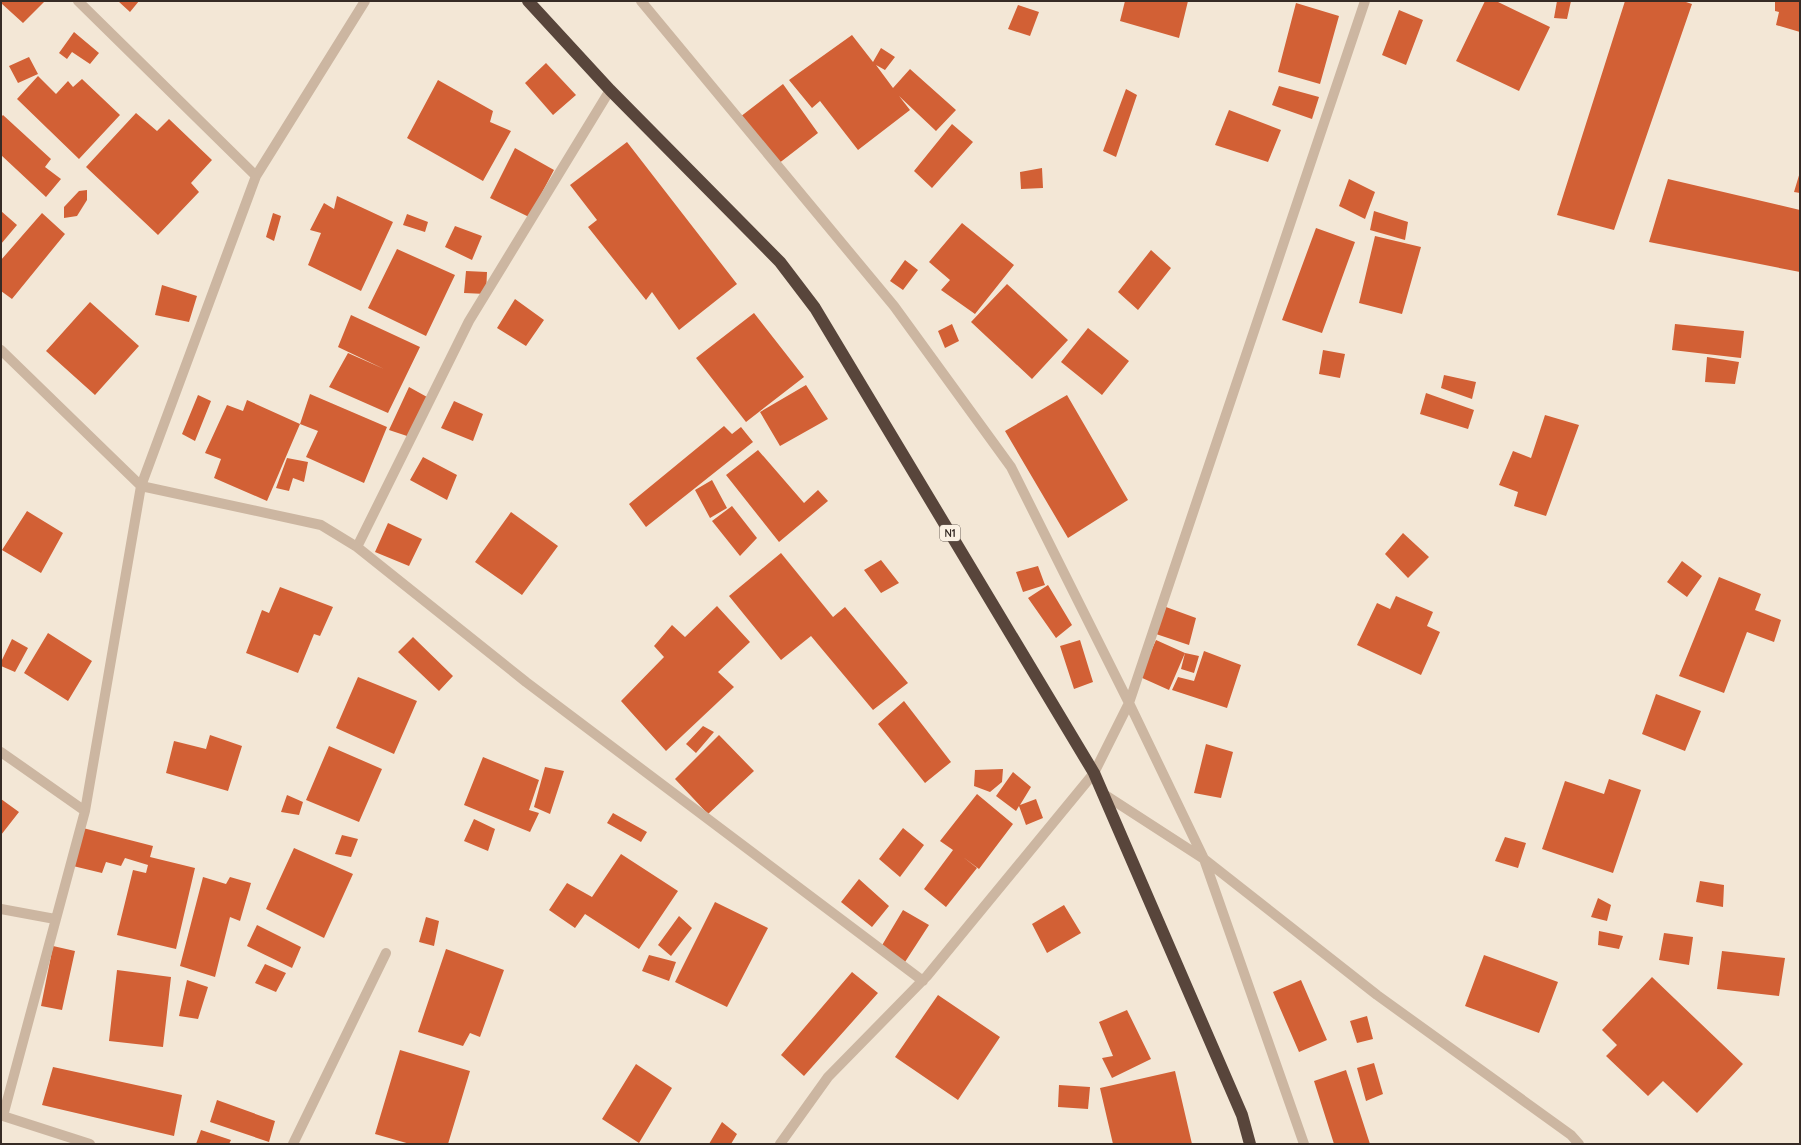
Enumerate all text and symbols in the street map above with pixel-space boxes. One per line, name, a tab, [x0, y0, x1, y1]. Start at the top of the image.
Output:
road number: N1	[940, 525, 960, 541]

